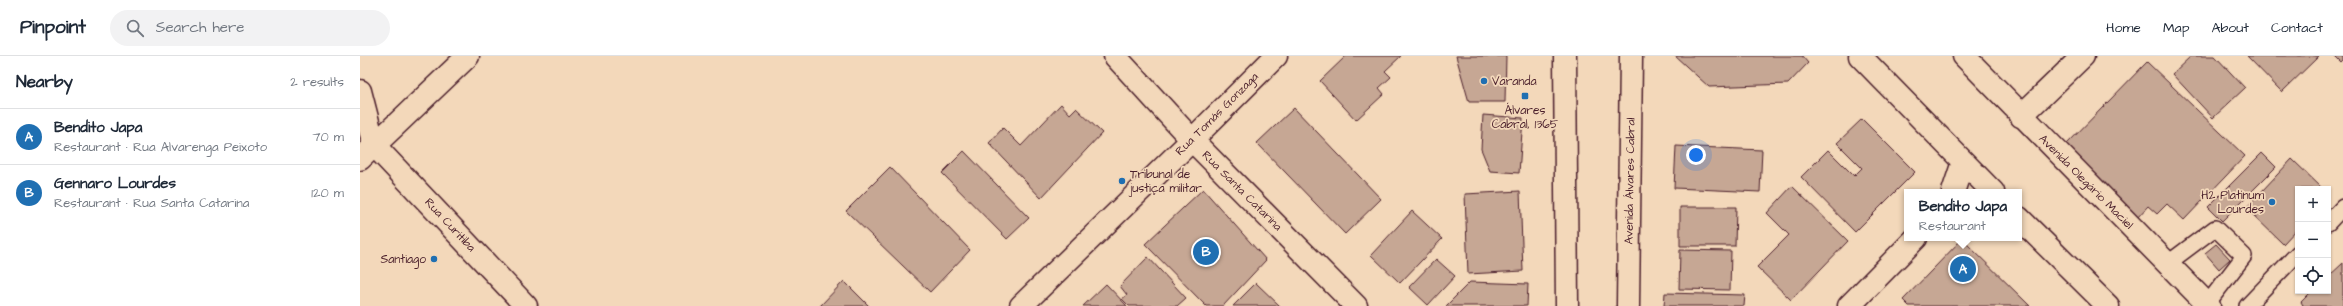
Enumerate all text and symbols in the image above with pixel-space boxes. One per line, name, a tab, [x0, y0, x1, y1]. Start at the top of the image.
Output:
search box	[110, 10, 390, 46]
text: Pinpoint	[20, 14, 86, 41]
icon: search	[124, 17, 146, 39]
text: Search here	[156, 17, 244, 38]
text: Home	[2106, 18, 2141, 38]
text: Map	[2163, 18, 2189, 38]
text: About	[2211, 18, 2249, 38]
text: Contact	[2271, 18, 2323, 38]
street label: Rua Tomás Gonzaga	[1172, 69, 1263, 160]
text: Nearby	[16, 70, 73, 94]
text: 2 results	[290, 73, 344, 91]
place label: Varanda	[1492, 73, 1537, 90]
marker: Varanda	[1479, 76, 1489, 86]
marker: Álvares Cabral, 1365	[1520, 91, 1530, 101]
place label: Álvares Cabral, 1365	[1492, 102, 1559, 133]
text: Bendito Japa	[54, 117, 142, 138]
street label: Avenida Álvares Cabral	[1620, 117, 1640, 245]
text: A	[25, 128, 33, 146]
text: 70 m	[312, 128, 344, 146]
street label: Avenida Olegário Maciel	[2034, 131, 2137, 234]
text: Restaurant · Rua Alvarenga Peixoto	[54, 138, 267, 156]
your location	[1686, 145, 1706, 165]
street label: Rua Santa Catarina	[1198, 147, 1286, 235]
place label: Tribunal de justiça militar	[1128, 166, 1202, 197]
text: Gennaro Lourdes	[54, 173, 176, 194]
marker: Tribunal de justiça militar	[1117, 176, 1127, 186]
text: B	[24, 184, 34, 202]
text: 120 m	[311, 184, 344, 202]
map controls	[2295, 186, 2331, 294]
button: +	[2295, 186, 2331, 222]
place label: H2 Platinum Lourdes	[2201, 187, 2265, 218]
popup	[1904, 189, 2022, 241]
text: Restaurant · Rua Santa Catarina	[54, 194, 249, 212]
street label: Rua Curitiba	[421, 194, 479, 256]
text: Bendito Japa	[1919, 196, 2007, 217]
marker: H2 Platinum Lourdes	[2267, 197, 2277, 207]
text: Restaurant	[1919, 217, 1986, 235]
button: −	[2295, 222, 2331, 258]
pin: B	[1193, 237, 1219, 267]
place label: Santiago	[380, 251, 426, 269]
marker: Santiago	[429, 254, 439, 264]
pin: A	[1950, 254, 1976, 284]
button: locate	[2295, 258, 2331, 294]

